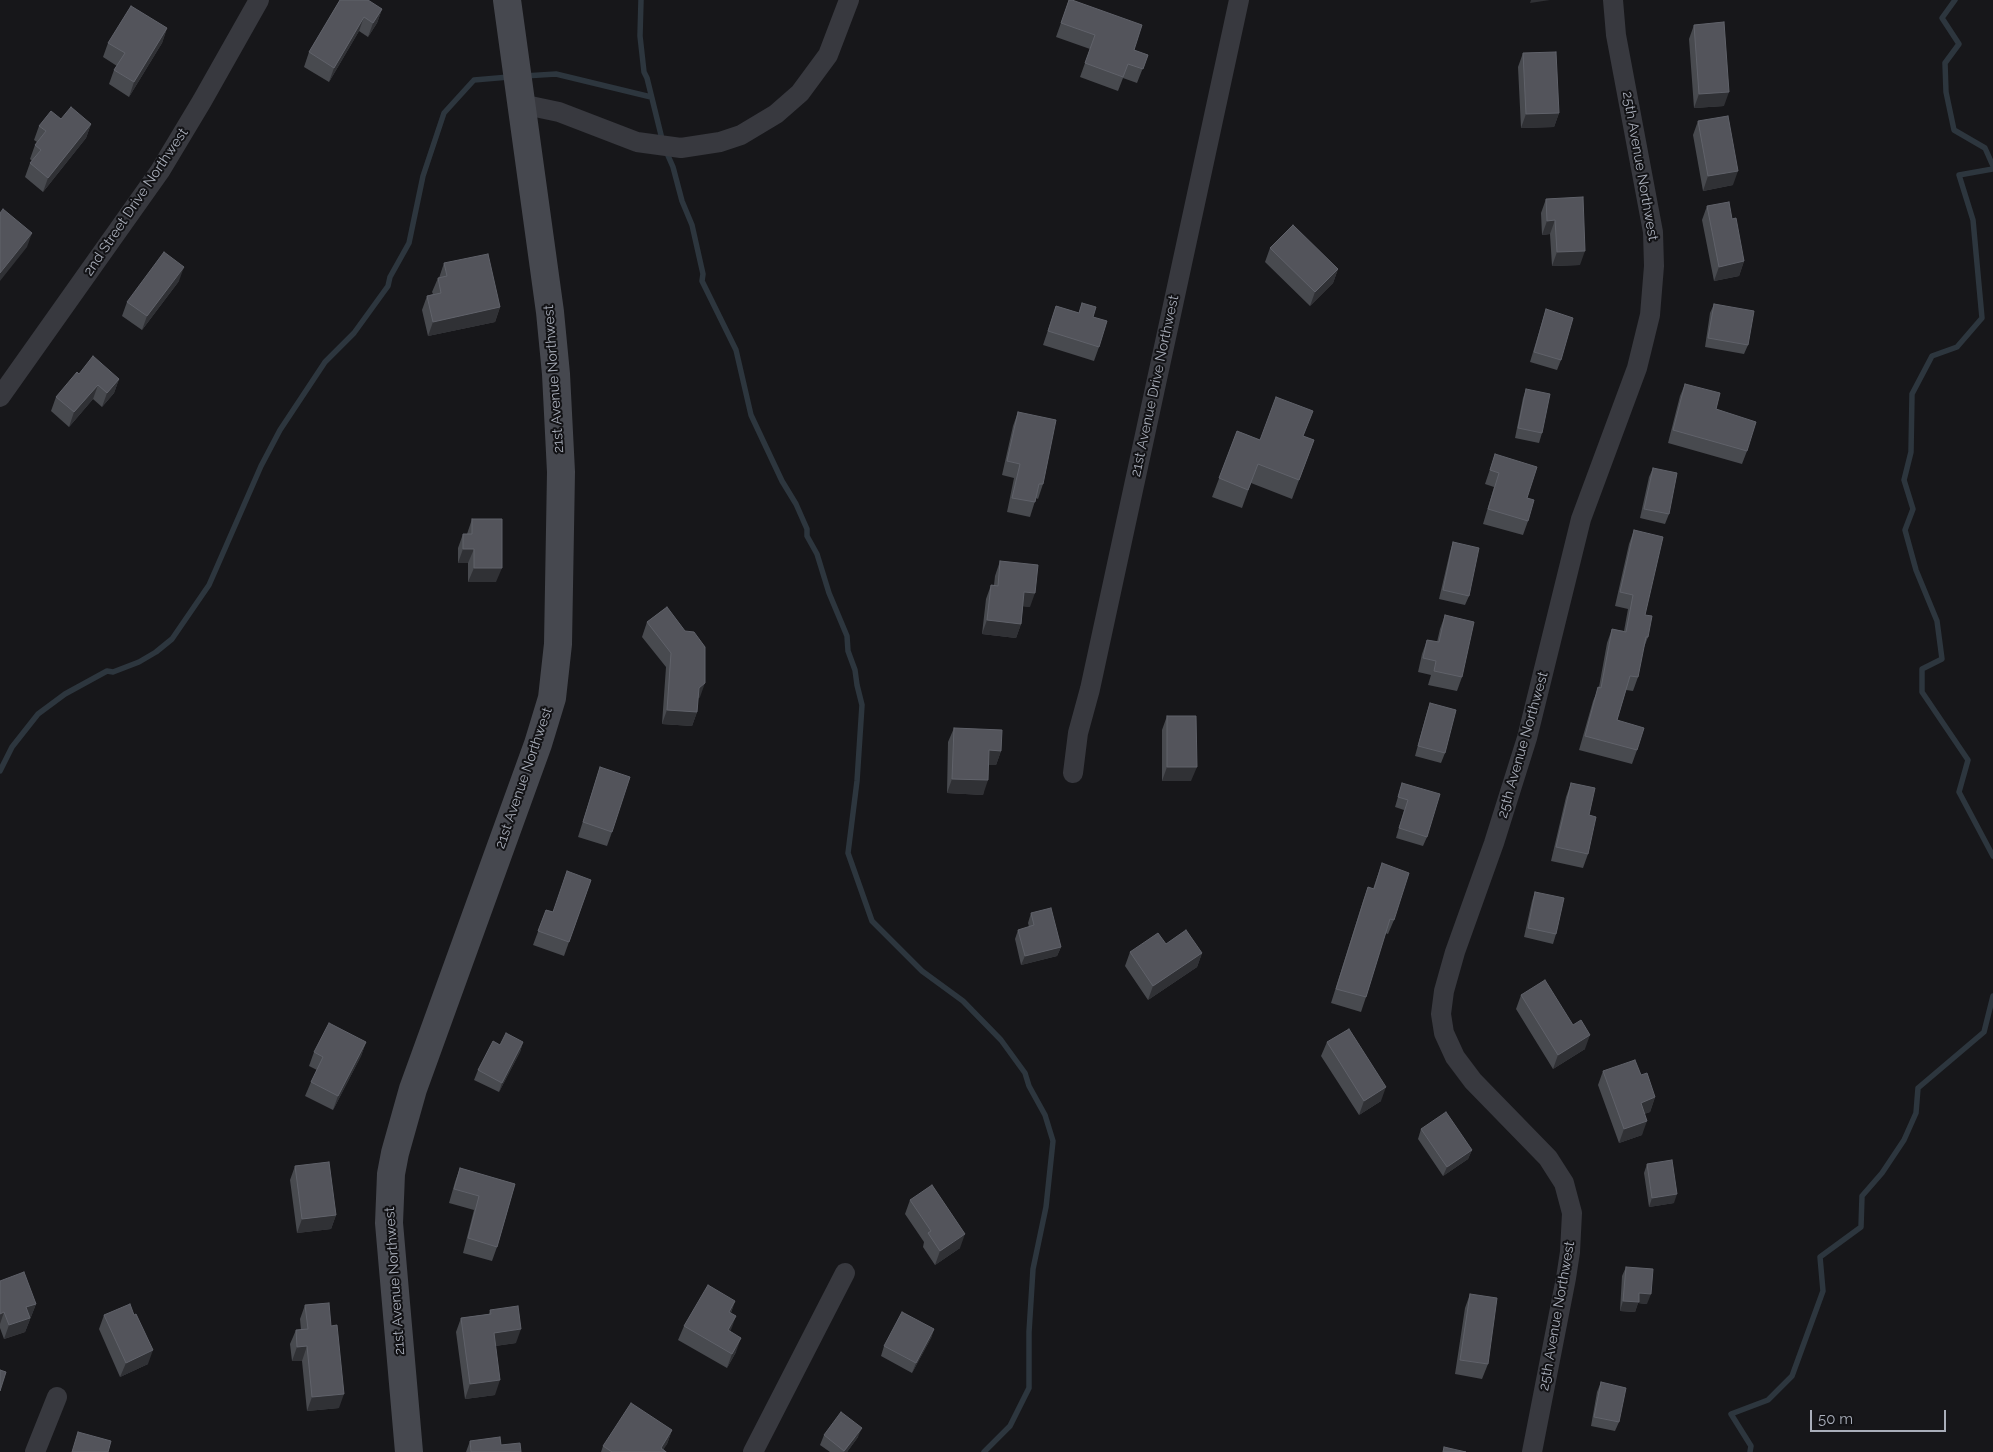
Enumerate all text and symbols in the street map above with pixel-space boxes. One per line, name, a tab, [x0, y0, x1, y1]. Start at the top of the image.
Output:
street label: 25th Avenue Northwest	[1619, 90, 1661, 242]
street label: 2nd Street Drive Northwest	[80, 125, 192, 279]
street label: 21st Avenue Drive Northwest	[1128, 294, 1182, 478]
street label: 21st Avenue Northwest	[540, 304, 568, 454]
street label: 25th Avenue Northwest	[1494, 670, 1552, 820]
street label: 21st Avenue Northwest	[492, 705, 556, 851]
street label: 21st Avenue Northwest	[381, 1206, 409, 1356]
street label: 25th Avenue Northwest	[1536, 1240, 1578, 1392]
scale bar	[1813, 1400, 1949, 1432]
text: 50 m	[1818, 1410, 1853, 1428]

